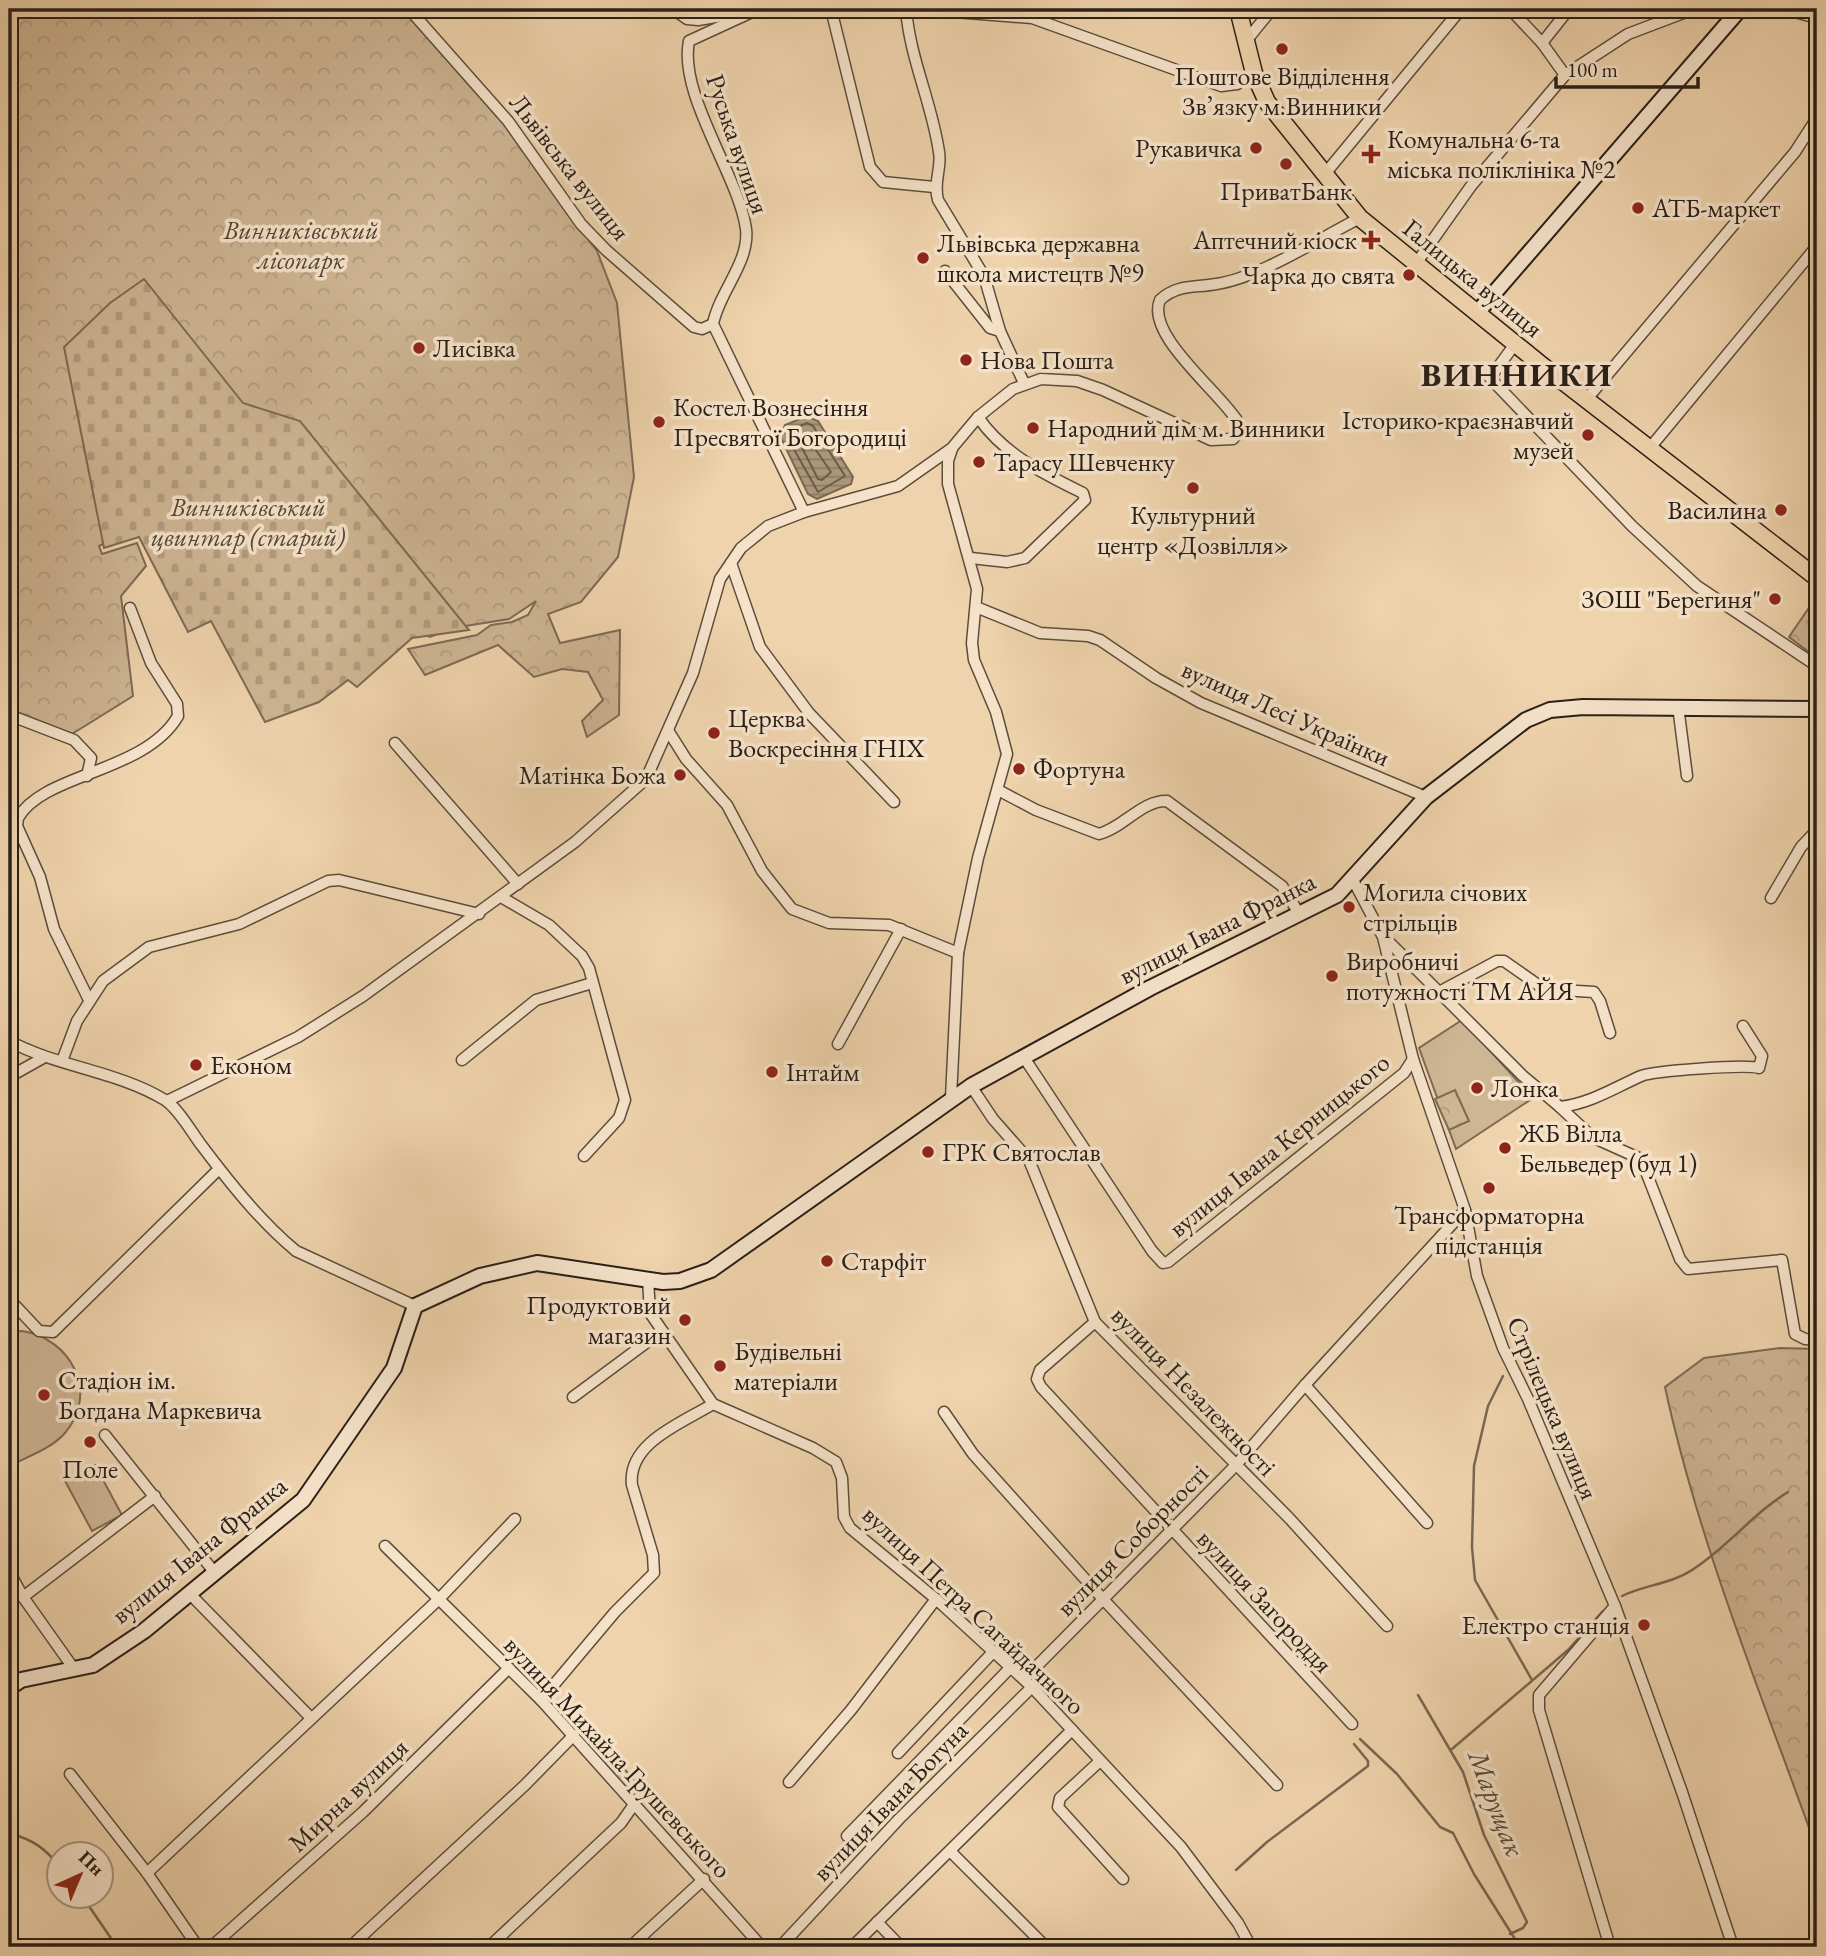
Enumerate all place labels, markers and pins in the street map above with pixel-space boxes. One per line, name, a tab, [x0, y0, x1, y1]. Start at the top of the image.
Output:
marker: Поштове Відділення Зв’язку м.Винники	[1274, 41, 1290, 57]
place label: Поштове Відділення Зв’язку м.Винники	[1174, 59, 1390, 123]
place label: Комунальна 6-та міська поліклініка №2	[1387, 122, 1616, 186]
place label: Рукавичка	[1135, 131, 1243, 165]
marker: Рукавичка	[1248, 140, 1264, 156]
marker: Комунальна 6-та міська поліклініка №2	[1361, 144, 1381, 164]
marker: ПриватБанк	[1278, 156, 1294, 172]
place label: ПриватБанк	[1220, 174, 1353, 208]
place label: АТБ-маркет	[1651, 191, 1780, 225]
marker: АТБ-маркет	[1630, 200, 1646, 216]
place label: Аптечний кіоск	[1192, 223, 1358, 257]
place label: Львівська державна школа мистецтв №9	[937, 226, 1144, 290]
marker: Аптечний кіоск	[1363, 232, 1379, 248]
marker: Львівська державна школа мистецтв №9	[915, 250, 931, 266]
place label: Чарка до свята	[1242, 258, 1396, 292]
marker: Чарка до свята	[1401, 267, 1417, 283]
place label: Лисівка	[433, 331, 516, 365]
marker: Лисівка	[411, 340, 427, 356]
place label: Нова Пошта	[980, 343, 1115, 377]
marker: Нова Пошта	[958, 352, 974, 368]
place label: Костел Вознесіння Пресвятої Богородиці	[673, 390, 907, 454]
place label: Історико-краєзнавчий музей	[1342, 403, 1574, 467]
place label: Народний дім м. Винники	[1047, 411, 1325, 445]
marker: Костел Вознесіння Пресвятої Богородиці	[651, 414, 667, 430]
marker: Народний дім м. Винники	[1025, 420, 1041, 436]
marker: Історико-краєзнавчий музей	[1580, 427, 1596, 443]
place label: Тарасу Шевченку	[993, 445, 1176, 479]
marker: Тарасу Шевченку	[971, 454, 987, 470]
marker: Культурний центр «Дозвілля»	[1185, 480, 1201, 496]
place label: Василина	[1667, 493, 1768, 527]
place label: Культурний центр «Дозвілля»	[1097, 498, 1289, 562]
marker: Василина	[1773, 502, 1789, 518]
place label: ЗОШ "Берегиня"	[1582, 582, 1761, 616]
marker: ЗОШ "Берегиня"	[1767, 591, 1783, 607]
place label: Церква Воскресіння ГНІХ	[728, 701, 925, 765]
marker: Церква Воскресіння ГНІХ	[706, 725, 722, 741]
place label: Фортуна	[1033, 752, 1126, 786]
place label: Матінка Божа	[519, 758, 667, 792]
marker: Фортуна	[1011, 761, 1027, 777]
marker: Матінка Божа	[672, 767, 688, 783]
place label: Могила січових стрільців	[1363, 875, 1528, 939]
marker: Могила січових стрільців	[1341, 899, 1357, 915]
place label: Виробничі потужності ТМ АЙЯ	[1346, 944, 1574, 1008]
marker: Виробничі потужності ТМ АЙЯ	[1324, 968, 1340, 984]
place label: Економ	[210, 1048, 292, 1082]
place label: Інтайм	[786, 1055, 859, 1089]
marker: Економ	[188, 1057, 204, 1073]
marker: Інтайм	[764, 1064, 780, 1080]
place label: Лонка	[1491, 1071, 1559, 1105]
marker: Лонка	[1469, 1080, 1485, 1096]
place label: ЖБ Вілла Бельведер (буд 1)	[1518, 1116, 1697, 1180]
place label: ГРК Святослав	[942, 1135, 1101, 1169]
marker: ЖБ Вілла Бельведер (буд 1)	[1497, 1140, 1513, 1156]
marker: ГРК Святослав	[920, 1144, 936, 1160]
marker: Трансформаторна підстанція	[1481, 1180, 1497, 1196]
place label: Трансформаторна підстанція	[1394, 1198, 1585, 1262]
place label: Старфіт	[841, 1244, 927, 1278]
marker: Старфіт	[819, 1253, 835, 1269]
place label: Продуктовий магазин	[526, 1288, 671, 1352]
marker: Продуктовий магазин	[677, 1312, 693, 1328]
place label: Будівельні матеріали	[734, 1334, 842, 1398]
marker: Будівельні матеріали	[712, 1358, 728, 1374]
place label: Стадіон ім. Богдана Маркевича	[58, 1363, 262, 1427]
marker: Стадіон ім. Богдана Маркевича	[36, 1387, 52, 1403]
marker: Поле	[82, 1434, 98, 1450]
place label: Поле	[62, 1452, 118, 1486]
place label: Електро станція	[1462, 1608, 1630, 1642]
marker: Електро станція	[1636, 1617, 1652, 1633]

